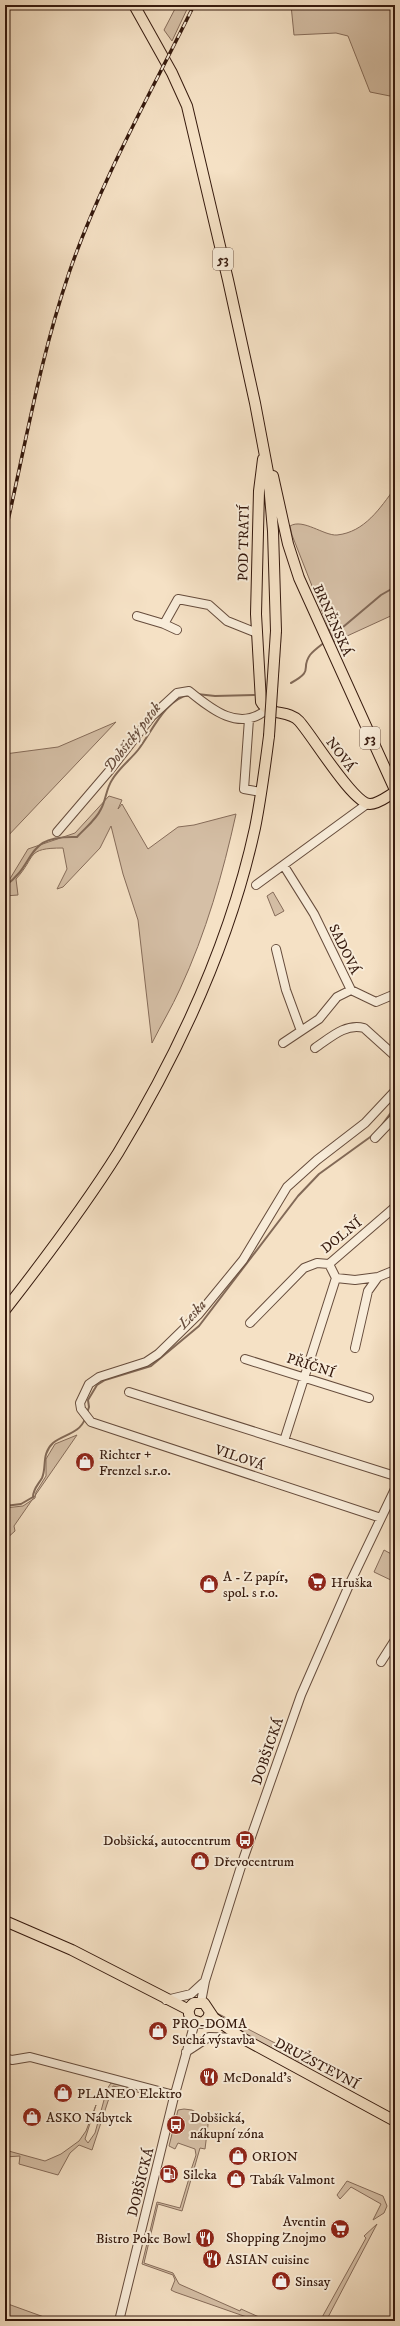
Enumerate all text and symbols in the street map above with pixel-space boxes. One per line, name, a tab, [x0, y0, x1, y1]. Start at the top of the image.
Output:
road number: 53	[213, 248, 233, 270]
street label: POD TRATÍ	[234, 504, 254, 581]
street label: BRNĚNSKÁ	[308, 582, 356, 660]
water label: Dobšický potok	[99, 698, 166, 776]
road number: 53	[360, 727, 380, 749]
street label: NOVÁ	[321, 734, 360, 776]
street label: SADOVÁ	[324, 921, 364, 978]
street label: DOLNÍ	[317, 1213, 367, 1258]
water label: Leska	[173, 1296, 211, 1334]
street label: PŘÍČNÍ	[284, 1350, 338, 1383]
street label: VILOVÁ	[211, 1441, 268, 1475]
place label: Richter + Frenzel s.r.o.	[99, 1446, 171, 1480]
shop icon: Richter + Frenzel s.r.o.	[74, 1451, 96, 1473]
place label: A - Z papír, spol. s r.o.	[223, 1568, 288, 1602]
supermarket icon: Hruška	[306, 1571, 328, 1593]
shop icon: A - Z papír, spol. s r.o.	[198, 1573, 220, 1595]
place label: Hruška	[331, 1574, 372, 1592]
street label: DOBŠICKÁ	[248, 1714, 288, 1787]
bus stop icon: Dobšická, autocentrum	[234, 1829, 256, 1851]
place label: Dobšická, autocentrum	[103, 1832, 231, 1850]
shop icon: Dřevocentrum	[189, 1850, 211, 1872]
place label: Dřevocentrum	[214, 1853, 295, 1871]
place label: PRO-DOMA Suchá výstavba	[172, 2015, 255, 2049]
shop icon: PRO-DOMA Suchá výstavba	[147, 2020, 169, 2042]
street label: DRUŽSTEVNÍ	[271, 2034, 363, 2094]
restaurant icon: McDonald's	[198, 2066, 220, 2088]
place label: McDonald's	[223, 2069, 292, 2087]
shop icon: PLANEO Elektro	[52, 2082, 74, 2104]
place label: PLANEO Elektro	[77, 2085, 182, 2103]
shop icon: ASKO Nábytek	[21, 2106, 43, 2128]
place label: ASKO Nábytek	[46, 2109, 132, 2127]
place label: Dobšická, nákupní zóna	[190, 2109, 264, 2143]
bus stop icon: Dobšická, nákupní zóna	[165, 2114, 187, 2136]
street label: DOBŠICKÁ	[124, 2145, 158, 2218]
shop icon: ORION	[227, 2145, 249, 2167]
place label: ORION	[252, 2148, 298, 2166]
fuel station icon: Sileka	[158, 2163, 180, 2185]
place label: Sileka	[183, 2166, 217, 2184]
shop icon: Tabák Valmont	[225, 2168, 247, 2190]
place label: Tabák Valmont	[250, 2171, 335, 2189]
place label: Aventin Shopping Znojmo	[226, 2213, 327, 2247]
supermarket icon: Aventin Shopping Znojmo	[329, 2218, 351, 2240]
restaurant icon: Bistro Poke Bowl	[194, 2227, 216, 2249]
place label: Bistro Poke Bowl	[96, 2230, 192, 2248]
restaurant icon: ASIAN cuisine	[201, 2248, 223, 2270]
place label: ASIAN cuisine	[226, 2251, 309, 2269]
shop icon: Sinsay	[270, 2270, 292, 2292]
place label: Sinsay	[295, 2273, 331, 2291]

